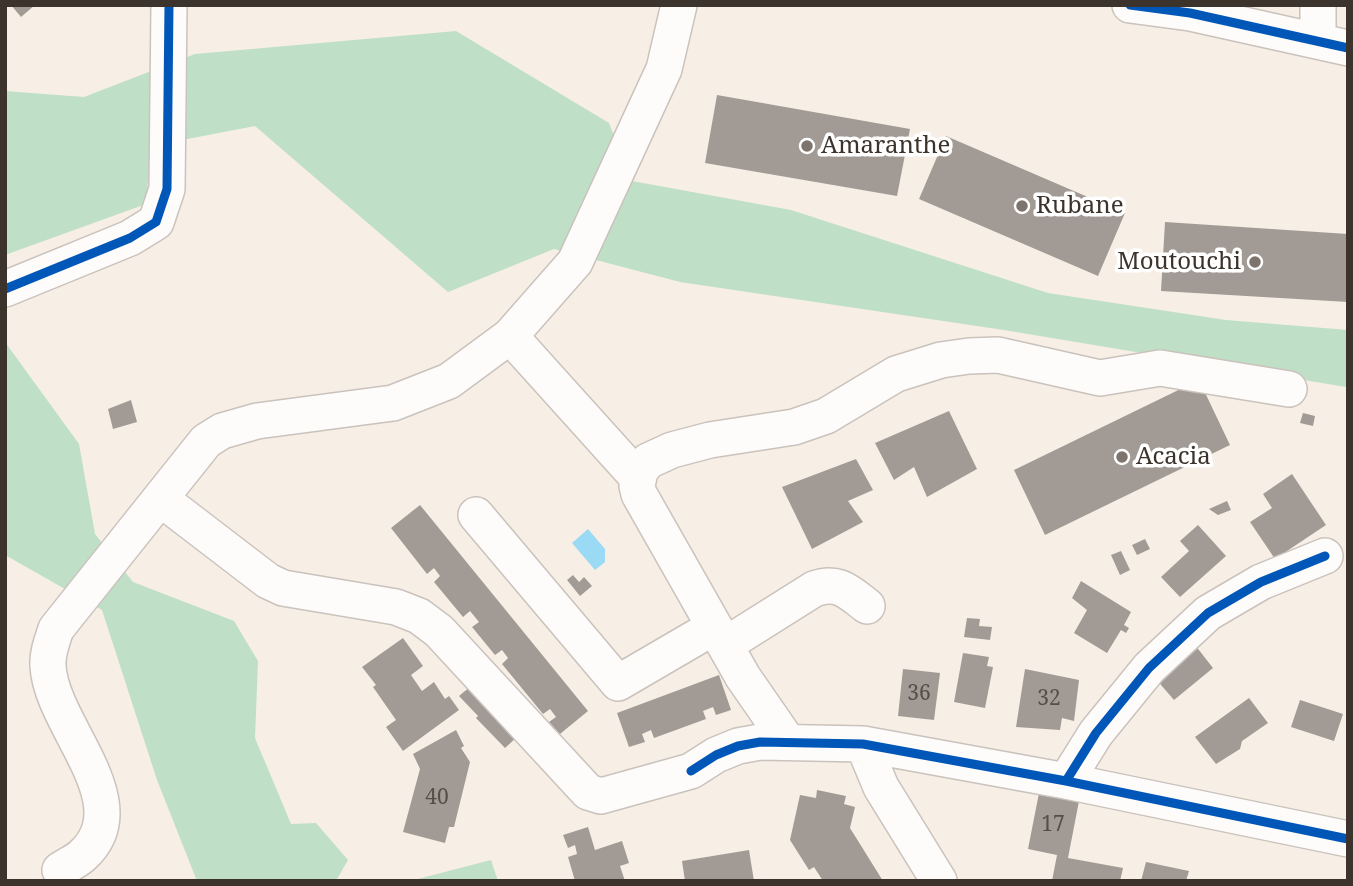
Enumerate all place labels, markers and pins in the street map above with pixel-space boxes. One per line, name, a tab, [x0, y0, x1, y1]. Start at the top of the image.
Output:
place label: Amaranthe	[821, 132, 950, 160]
marker: Amaranthe	[799, 138, 815, 154]
place label: Rubane	[1036, 192, 1124, 220]
marker: Rubane	[1014, 198, 1030, 214]
place label: Moutouchi	[1117, 248, 1241, 276]
marker: Moutouchi	[1247, 254, 1263, 270]
place label: Acacia	[1136, 443, 1211, 471]
marker: Acacia	[1114, 449, 1130, 465]

